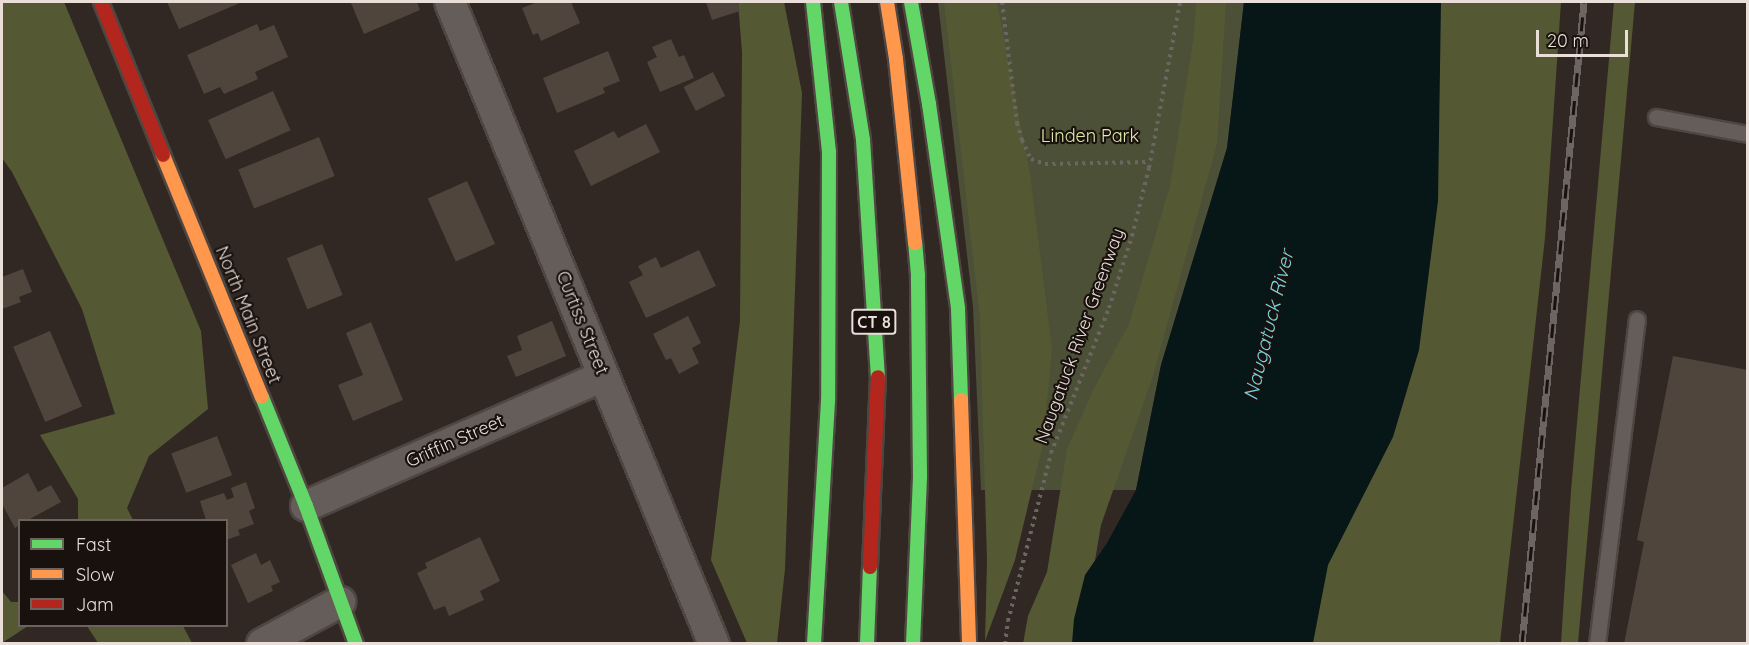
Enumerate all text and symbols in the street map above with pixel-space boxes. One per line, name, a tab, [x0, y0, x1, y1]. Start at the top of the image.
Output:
scale bar	[1539, 18, 1630, 56]
text: 20 m	[1547, 29, 1589, 52]
park label: Linden Park	[1041, 125, 1139, 147]
street label: Naugatuck River Greenway	[1031, 225, 1129, 447]
street label: North Main Street	[211, 243, 285, 387]
water label: Naugatuck River	[1238, 247, 1298, 403]
street label: Curtiss Street	[551, 268, 613, 378]
road number: CT 8	[850, 309, 898, 335]
street label: Griffin Street	[403, 410, 507, 472]
legend	[18, 519, 228, 627]
text: Fast	[76, 533, 111, 556]
text: Slow	[76, 563, 114, 586]
text: Jam	[76, 593, 114, 616]

